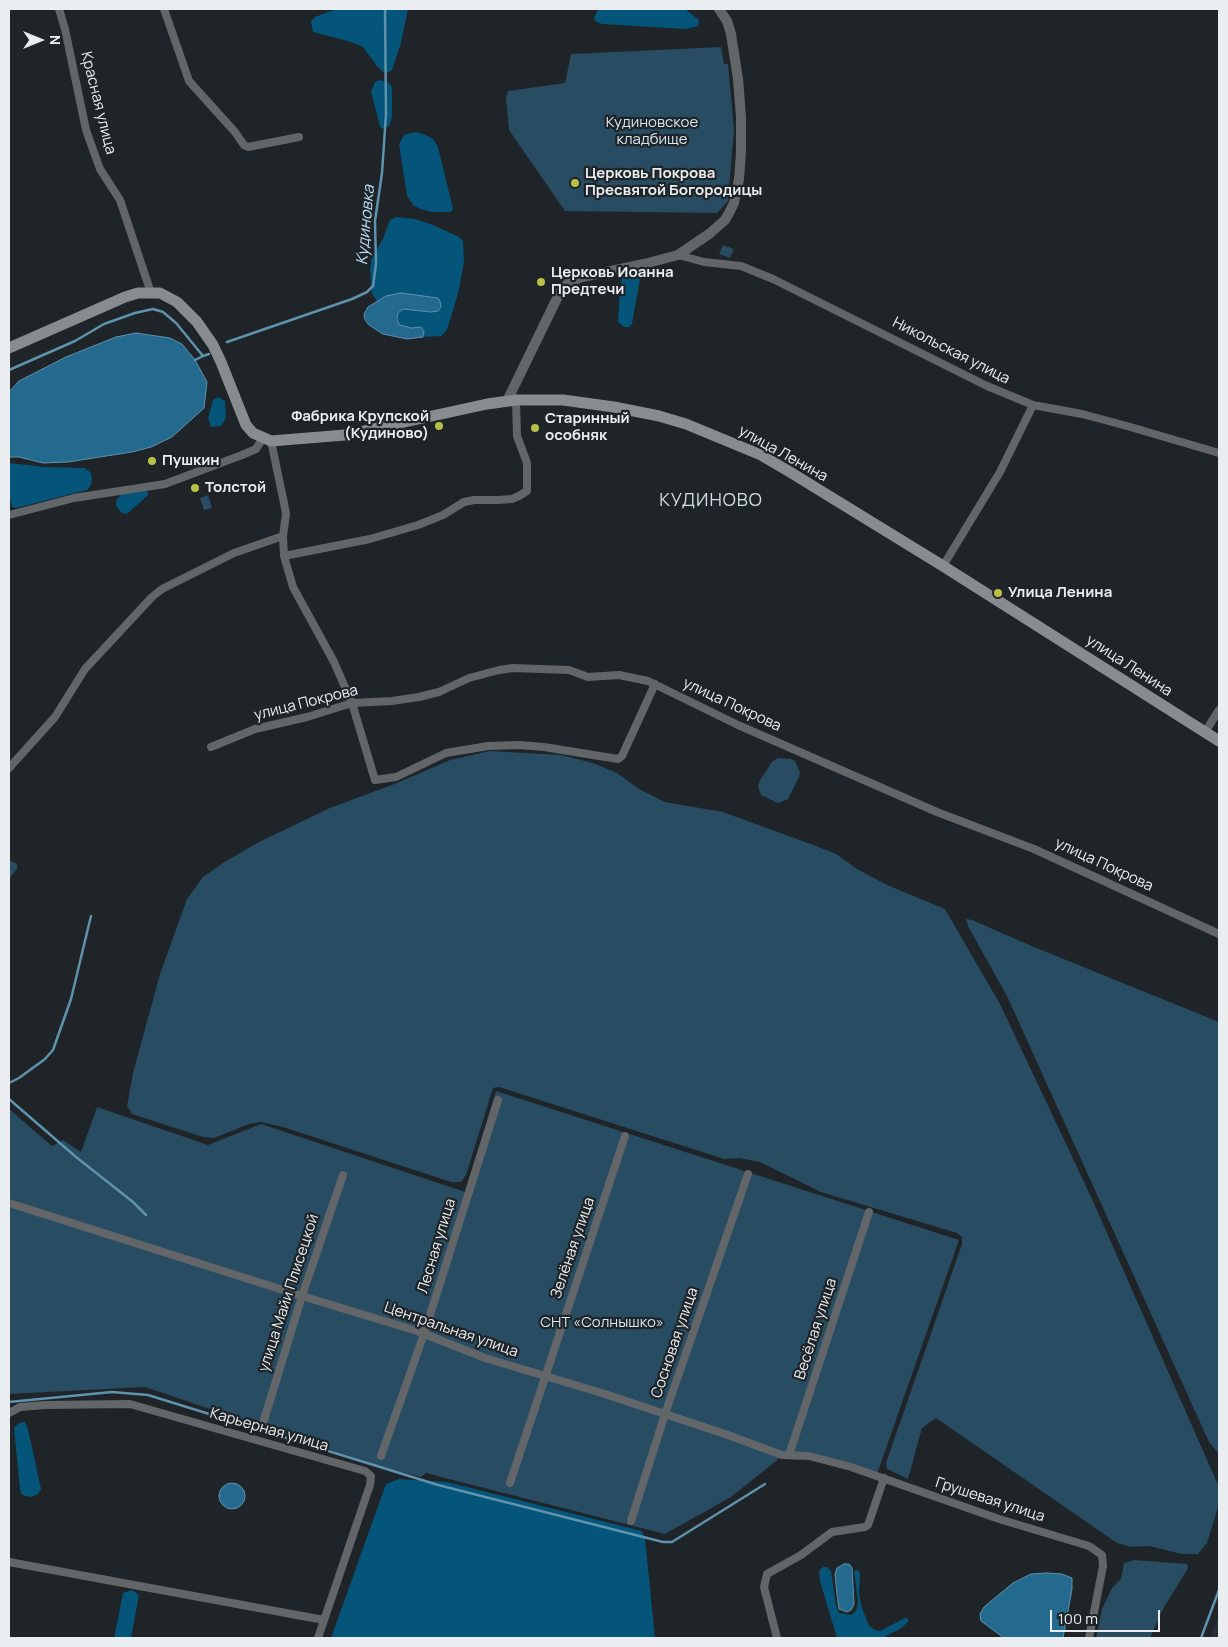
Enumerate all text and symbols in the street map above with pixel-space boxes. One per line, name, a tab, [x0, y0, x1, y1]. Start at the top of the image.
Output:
north arrow	[15, 15, 65, 65]
text: N	[46, 35, 65, 45]
street label: Красная улица	[77, 50, 119, 156]
park label: Кудиновское кладбище	[606, 114, 698, 149]
place label: Церковь Покрова Пресвятой Богородицы	[585, 165, 762, 200]
marker: Церковь Покрова Пресвятой Богородицы	[569, 177, 581, 189]
water label: Кудиновка	[353, 184, 379, 266]
place label: Церковь Иоанна Предтечи	[551, 264, 674, 299]
marker: Церковь Иоанна Предтечи	[535, 276, 547, 288]
street label: Никольская улица	[889, 314, 1013, 388]
place label: Фабрика Крупской (Кудиново)	[291, 408, 429, 443]
place label: Старинный особняк	[545, 410, 630, 445]
marker: Фабрика Крупской (Кудиново)	[433, 420, 445, 432]
marker: Старинный особняк	[529, 422, 541, 434]
street label: улица Ленина	[735, 422, 831, 486]
place label: Пушкин	[162, 452, 220, 470]
marker: Пушкин	[146, 455, 158, 467]
place label: Толстой	[205, 479, 266, 497]
marker: Толстой	[189, 482, 201, 494]
district label: КУДИНОВО	[658, 490, 764, 512]
place label: Улица Ленина	[1008, 584, 1112, 602]
marker: Улица Ленина	[992, 587, 1004, 599]
street label: улица Ленина	[1082, 631, 1176, 701]
street label: улица Покрова	[680, 674, 784, 736]
street label: улица Покрова	[252, 681, 360, 725]
street label: улица Покрова	[1052, 834, 1156, 896]
street label: Зелёная улица	[547, 1195, 599, 1301]
street label: Лесная улица	[414, 1196, 460, 1296]
street label: улица Майи Плисецкой	[255, 1212, 323, 1374]
street label: Весёлая улица	[791, 1276, 841, 1382]
street label: Сосновая улица	[648, 1285, 702, 1401]
street label: Центральная улица	[382, 1299, 520, 1361]
park label: СНТ «Солнышко»	[540, 1314, 664, 1332]
street label: Карьерная улица	[208, 1404, 330, 1456]
street label: Грушевая улица	[933, 1474, 1047, 1526]
scale bar	[1053, 1600, 1163, 1632]
text: 100 m	[1058, 1608, 1098, 1629]

